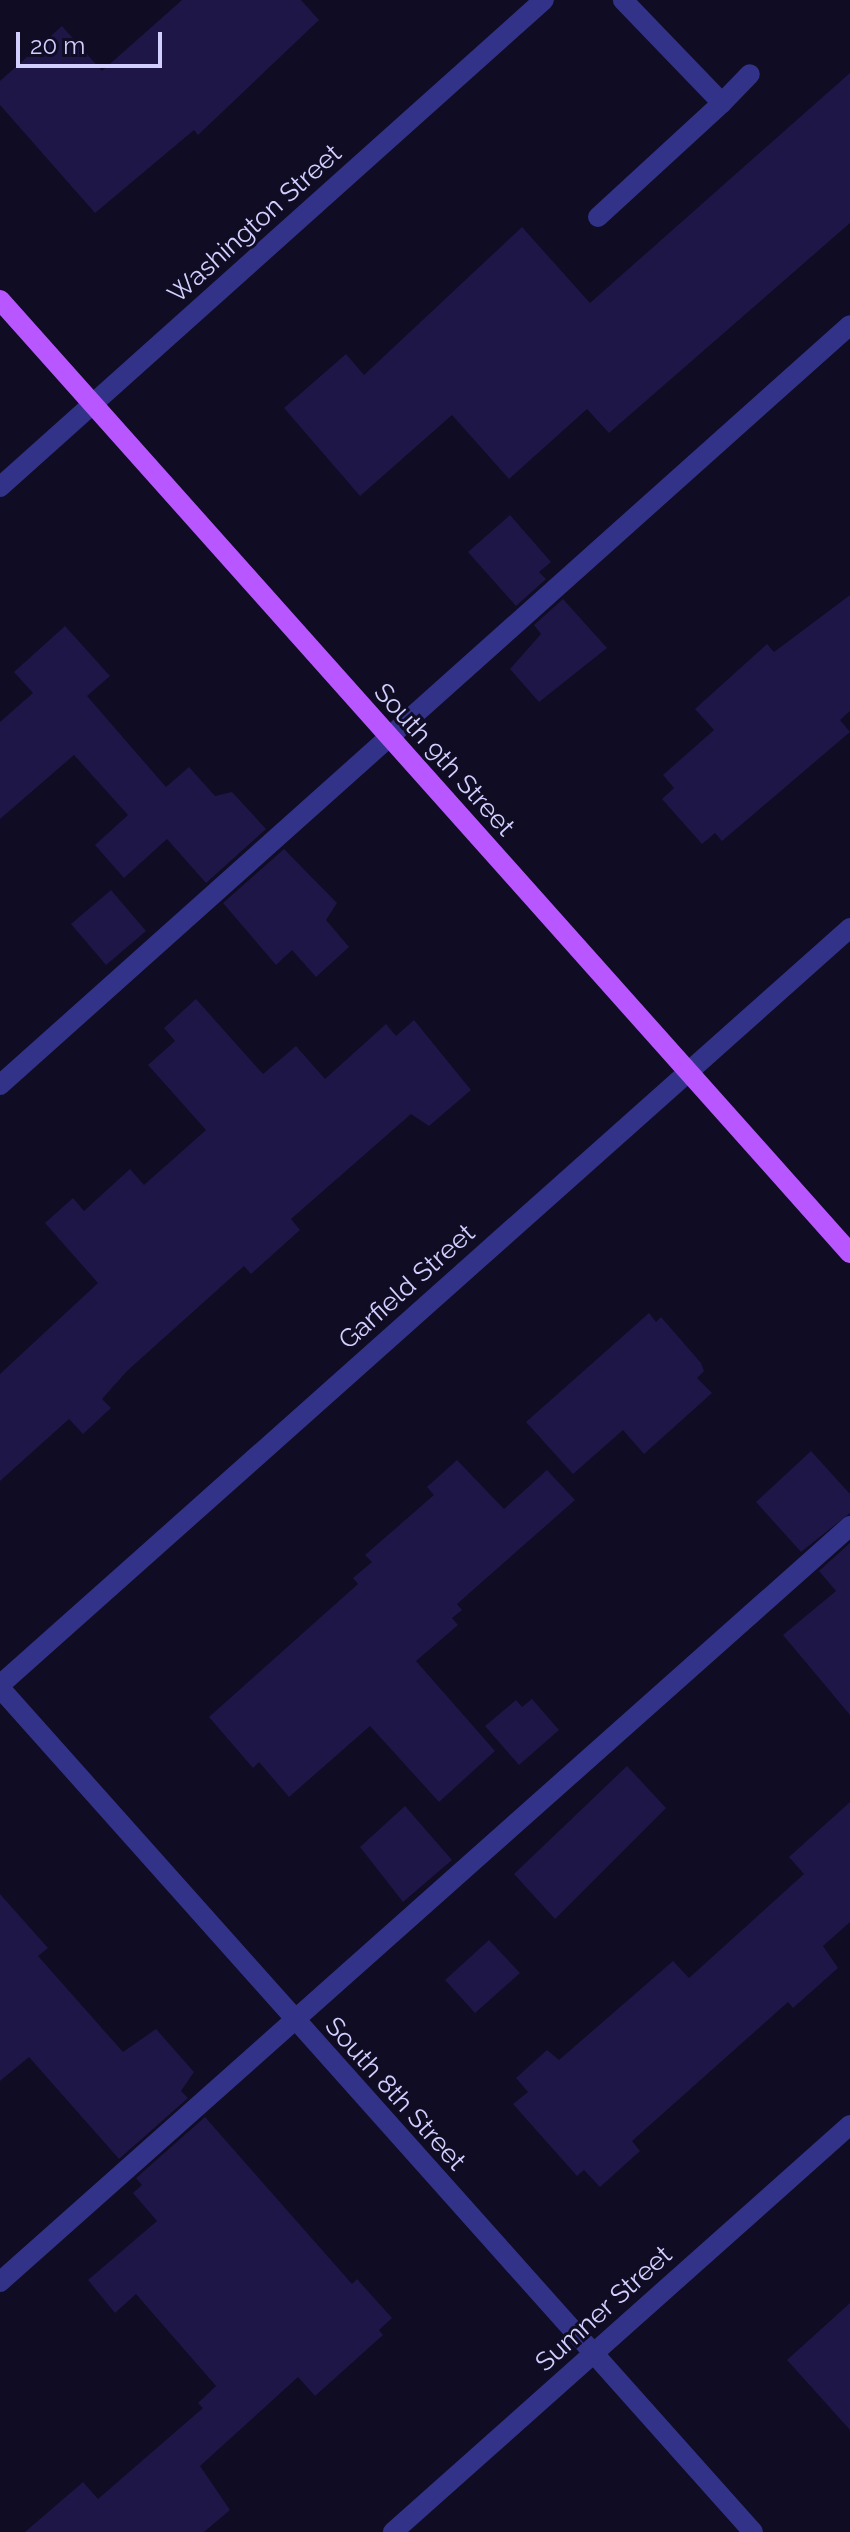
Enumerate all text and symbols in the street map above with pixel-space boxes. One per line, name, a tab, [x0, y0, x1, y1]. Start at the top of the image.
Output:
scale bar	[20, 16, 166, 66]
text: 20 m	[30, 31, 85, 60]
street label: Washington Street	[162, 138, 348, 310]
street label: South 9th Street	[367, 677, 521, 843]
street label: Garfield Street	[333, 1218, 481, 1356]
street label: South 8th Street	[318, 2011, 472, 2177]
street label: Sumner Street	[529, 2239, 679, 2379]

